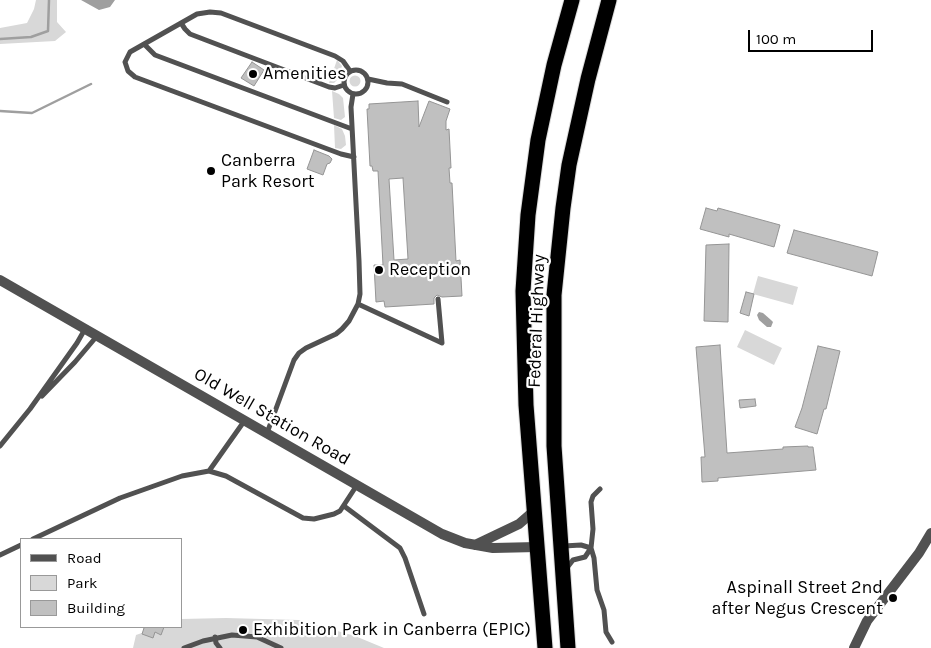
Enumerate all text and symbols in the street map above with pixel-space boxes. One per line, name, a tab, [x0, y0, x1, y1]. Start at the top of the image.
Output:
scale bar	[751, 20, 876, 52]
text: 100 m	[756, 30, 796, 48]
place label: Amenities	[263, 63, 346, 85]
marker: Amenities	[247, 68, 259, 80]
place label: Canberra Park Resort	[221, 150, 315, 192]
marker: Canberra Park Resort	[205, 165, 217, 177]
street label: Federal Highway	[524, 254, 550, 388]
place label: Reception	[389, 259, 471, 281]
marker: Reception	[373, 264, 385, 276]
street label: Old Well Station Road	[190, 363, 354, 471]
legend	[20, 538, 182, 628]
text: Road	[67, 549, 102, 567]
text: Park	[67, 574, 97, 592]
place label: Aspinall Street 2nd after Negus Crescent	[711, 577, 883, 620]
marker: Aspinall Street 2nd after Negus Crescent	[887, 592, 899, 604]
text: Building	[67, 599, 125, 617]
place label: Exhibition Park in Canberra (EPIC)	[253, 619, 531, 641]
marker: Exhibition Park in Canberra (EPIC)	[237, 624, 249, 636]

